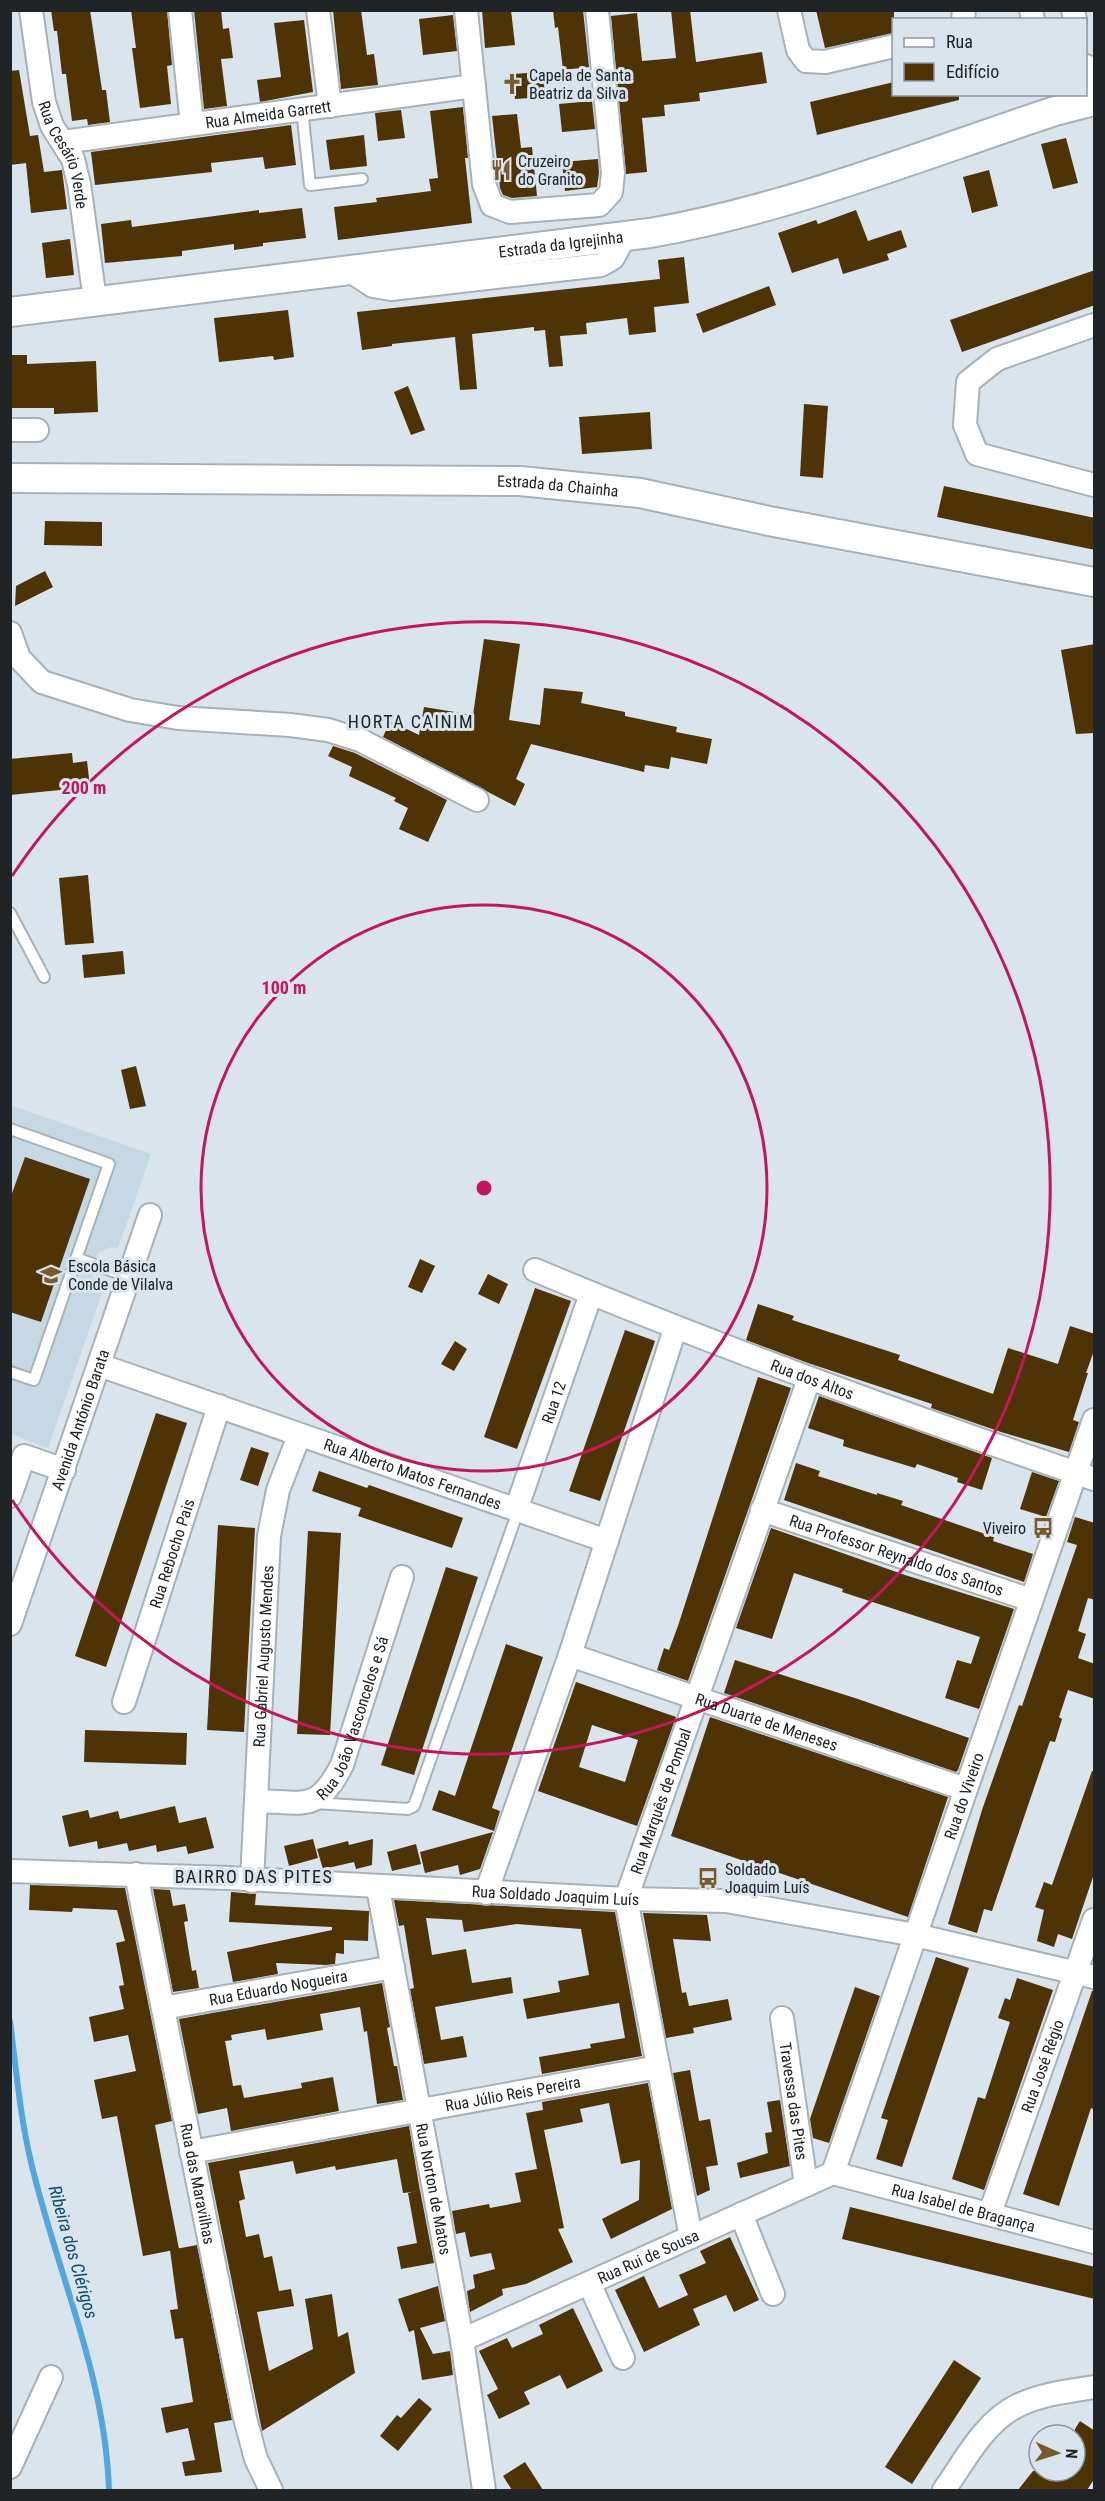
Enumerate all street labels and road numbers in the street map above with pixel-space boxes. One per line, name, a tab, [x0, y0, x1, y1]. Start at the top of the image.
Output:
street label: Rua Almeida Garrett	[204, 97, 332, 133]
street label: Rua Cesário Verde	[34, 98, 91, 210]
street label: Estrada da Igrejinha	[498, 227, 624, 262]
street label: Estrada da Chainha	[497, 472, 619, 501]
street label: Avenida António Barata	[48, 1347, 113, 1493]
street label: Rua dos Altos	[768, 1355, 856, 1404]
street label: Rua 12	[538, 1379, 570, 1426]
street label: Rua Alberto Matos Fernandes	[321, 1435, 504, 1514]
street label: Rua Rebocho Pais	[146, 1497, 199, 1611]
street label: Rua Professor Reynaldo dos Santos	[787, 1511, 1006, 1600]
street label: Rua Gabriel Augusto Mendes	[250, 1565, 278, 1748]
street label: Rua João Vasconcelos e Sá	[313, 1634, 392, 1804]
street label: Rua Duarte de Meneses	[693, 1689, 840, 1755]
street label: Rua Marquês de Pombal	[626, 1726, 695, 1877]
street label: Rua do Viveiro	[940, 1750, 988, 1842]
street label: Rua Soldado Joaquim Luís	[471, 1882, 639, 1909]
street label: Rua Eduardo Nogueira	[208, 1966, 349, 2010]
street label: Rua José Régio	[1017, 2017, 1068, 2115]
street label: Travessa das Pites	[776, 2041, 811, 2161]
street label: Rua Júlio Reis Pereira	[444, 2072, 582, 2116]
street label: Rua das Maravilhas	[176, 2122, 219, 2246]
street label: Rua Norton de Matos	[412, 2122, 455, 2256]
street label: Rua Isabel de Bragança	[890, 2180, 1037, 2236]
street label: Rua Rui de Sousa	[594, 2226, 702, 2288]

